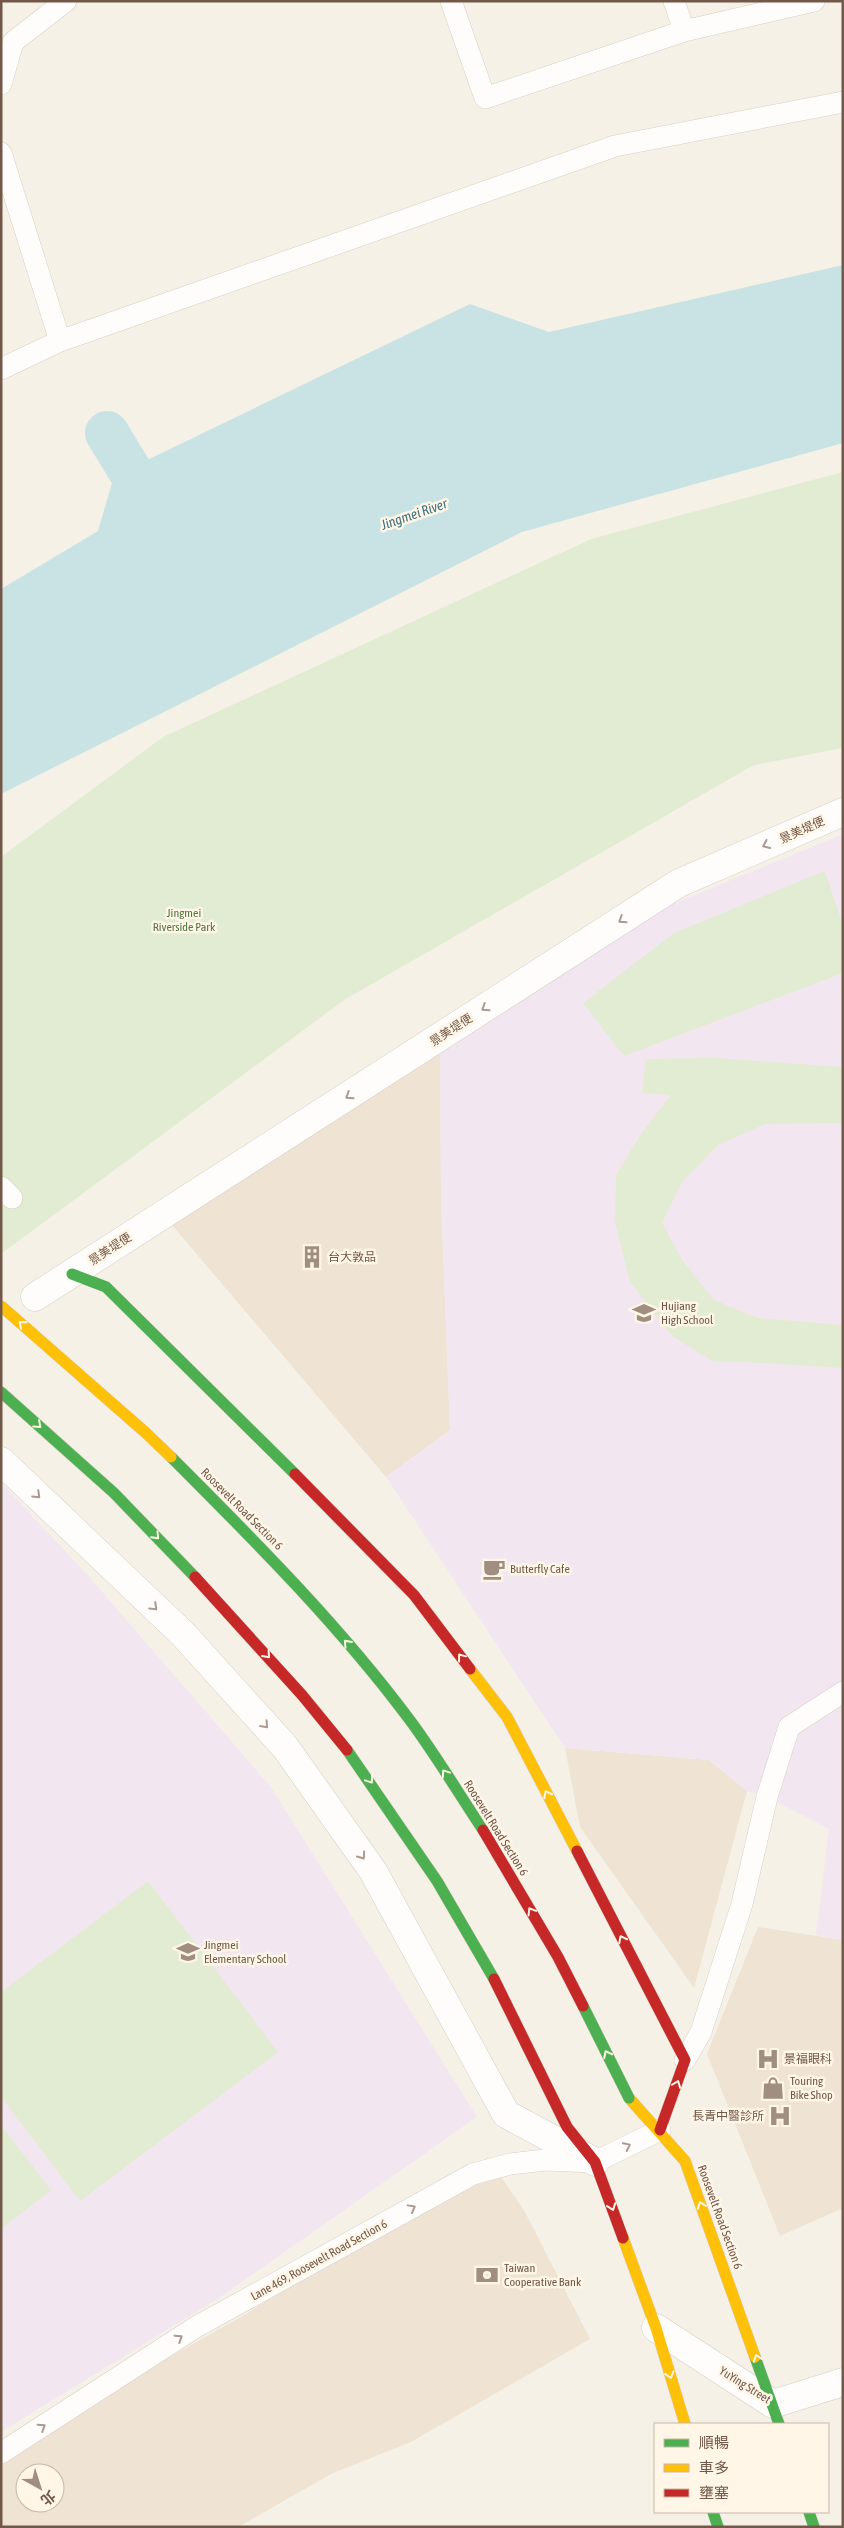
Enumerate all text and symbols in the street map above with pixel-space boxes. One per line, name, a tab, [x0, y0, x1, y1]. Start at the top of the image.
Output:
water label: Jingmei River	[378, 495, 450, 533]
street label: 景美堤便	[777, 814, 827, 846]
one-way arrow	[762, 839, 771, 850]
park label: Jingmei Riverside Park	[153, 906, 216, 934]
one-way arrow	[619, 914, 628, 923]
one-way arrow	[482, 1001, 491, 1011]
street label: 景美堤便	[427, 1011, 475, 1049]
one-way arrow	[345, 1089, 354, 1099]
street label: 景美堤便	[86, 1230, 134, 1268]
building icon: 台大敦品	[299, 1244, 325, 1270]
place label: 台大敦品	[328, 1250, 376, 1264]
place label: Hujiang High School	[661, 1299, 714, 1327]
school or university icon: Hujiang High School	[631, 1300, 657, 1326]
one-way arrow	[19, 1320, 28, 1329]
one-way arrow	[32, 1419, 41, 1428]
street label: Roosevelt Road Section 6	[198, 1465, 286, 1553]
one-way arrow	[31, 1489, 40, 1498]
one-way arrow	[150, 1530, 159, 1539]
cafe icon: Butterfly Cafe	[481, 1556, 507, 1582]
place label: Butterfly Cafe	[510, 1562, 570, 1576]
one-way arrow	[149, 1601, 158, 1610]
one-way arrow	[345, 1640, 353, 1649]
one-way arrow	[261, 1649, 270, 1658]
one-way arrow	[459, 1654, 467, 1663]
one-way arrow	[260, 1720, 269, 1729]
one-way arrow	[442, 1769, 451, 1779]
one-way arrow	[363, 1775, 373, 1784]
street label: Roosevelt Road Section 6	[461, 1778, 531, 1879]
one-way arrow	[543, 1791, 553, 1800]
one-way arrow	[356, 1850, 365, 1860]
one-way arrow	[527, 1907, 537, 1916]
one-way arrow	[618, 1935, 628, 1944]
place label: Jingmei Elementary School	[204, 1938, 287, 1966]
school or university icon: Jingmei Elementary School	[175, 1939, 201, 1965]
hospital icon: 景福眼科	[755, 2046, 781, 2072]
one-way arrow	[603, 2050, 613, 2059]
place label: 景福眼科	[784, 2052, 832, 2066]
place label: Touring Bike Shop	[790, 2074, 833, 2102]
shop icon: Touring Bike Shop	[760, 2075, 786, 2101]
one-way arrow	[671, 2081, 681, 2089]
hospital icon: 長青中醫診所	[767, 2103, 793, 2129]
place label: 長青中醫診所	[692, 2109, 764, 2123]
one-way arrow	[622, 2142, 631, 2152]
street label: Roosevelt Road Section 6	[695, 2163, 745, 2271]
one-way arrow	[697, 2201, 707, 2210]
one-way arrow	[606, 2203, 616, 2211]
one-way arrow	[407, 2204, 416, 2214]
street label: Lane 469, Roosevelt Road Section 6	[248, 2216, 390, 2303]
place label: Taiwan Cooperative Bank	[504, 2261, 582, 2289]
bank icon: Taiwan Cooperative Bank	[474, 2262, 500, 2288]
one-way arrow	[173, 2335, 182, 2345]
one-way arrow	[753, 2354, 763, 2363]
street label: YuYing Street	[717, 2364, 774, 2407]
one-way arrow	[664, 2370, 674, 2378]
one-way arrow	[37, 2423, 46, 2433]
legend	[654, 2423, 829, 2513]
text: 順暢	[699, 2434, 729, 2451]
text: 車多	[699, 2459, 729, 2476]
north arrow	[15, 2463, 65, 2513]
text: 壅塞	[699, 2484, 729, 2501]
text: 北	[38, 2487, 59, 2509]

